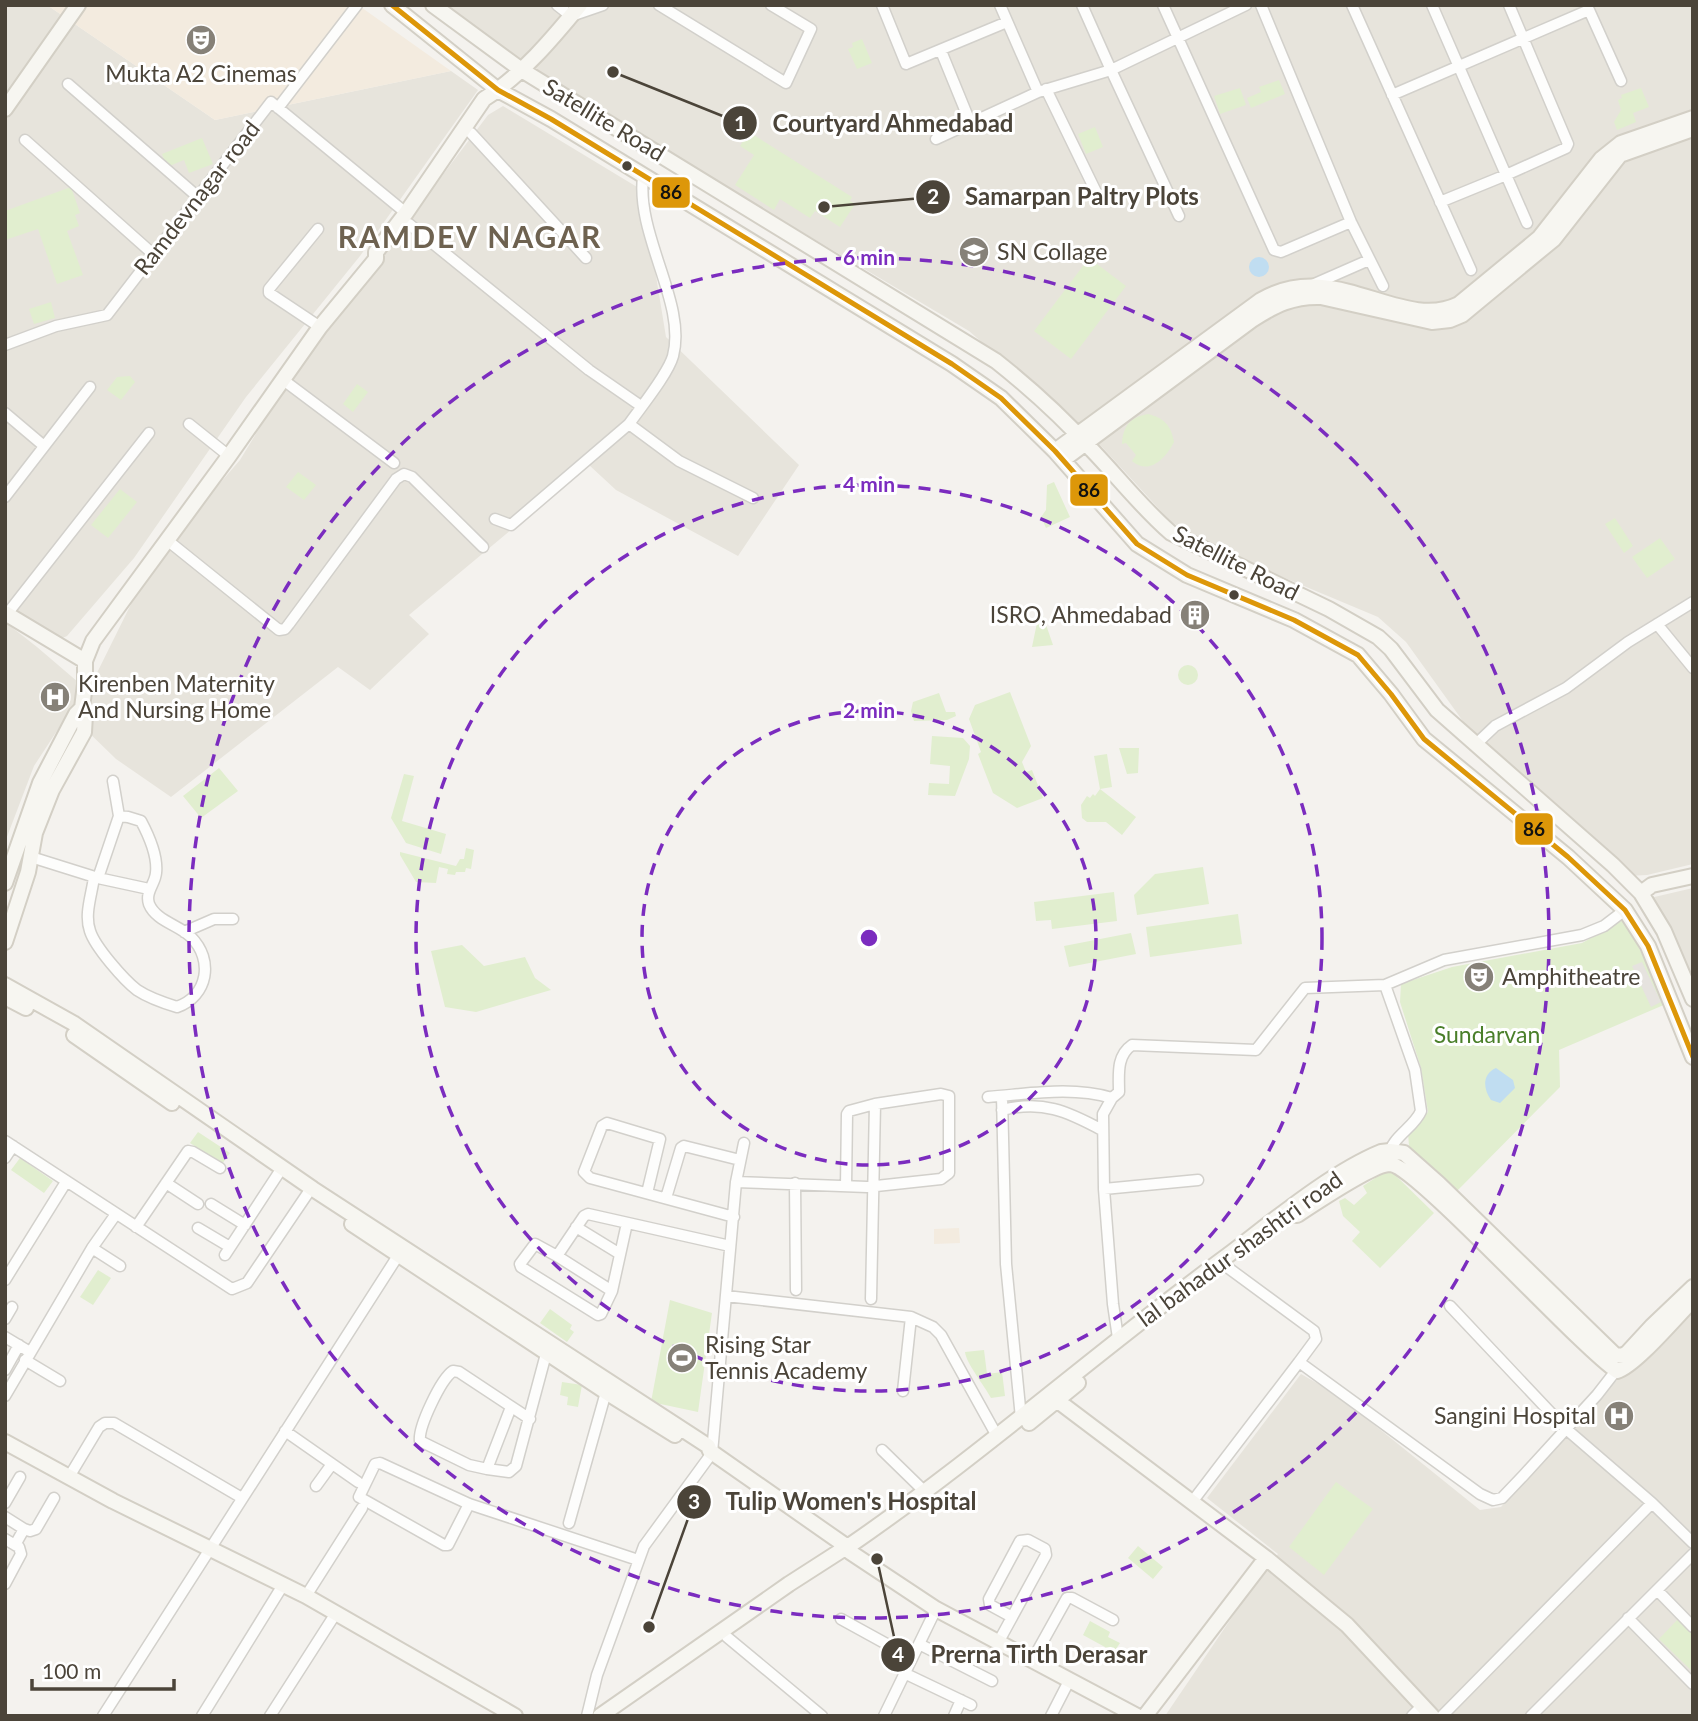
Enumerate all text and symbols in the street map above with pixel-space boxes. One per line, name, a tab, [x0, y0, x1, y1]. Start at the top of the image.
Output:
theatre icon: Mukta A2 Cinemas	[184, 23, 218, 57]
place label: Mukta A2 Cinemas	[105, 59, 297, 87]
street label: Satellite Road	[538, 72, 671, 167]
callout: Courtyard Ahmedabad	[723, 101, 1027, 146]
text: Courtyard Ahmedabad	[773, 108, 1014, 137]
text: 1	[734, 110, 746, 135]
street label: Ramdevnagar road	[127, 115, 265, 280]
unlabelled marker	[620, 159, 634, 173]
callout: Samarpan Paltry Plots	[915, 174, 1213, 219]
line badge: 86	[651, 176, 691, 209]
text: 86	[660, 180, 682, 203]
text: Samarpan Paltry Plots	[965, 181, 1199, 210]
text: 2	[927, 183, 939, 208]
district label: RAMDEV NAGAR	[338, 218, 602, 254]
school or university icon: SN Collage	[957, 235, 991, 269]
place label: SN Collage	[997, 237, 1107, 265]
text: 6 min	[843, 244, 895, 269]
text: 4 min	[843, 471, 895, 496]
line badge: 86	[1069, 473, 1109, 507]
text: 86	[1078, 478, 1100, 501]
street label: Satellite Road	[1169, 518, 1304, 606]
unlabelled marker	[1227, 588, 1241, 602]
building icon: ISRO, Ahmedabad	[1178, 598, 1212, 632]
place label: ISRO, Ahmedabad	[990, 600, 1172, 628]
place label: Kirenben Maternity And Nursing Home	[78, 669, 275, 723]
hospital icon: Kirenben Maternity And Nursing Home	[38, 680, 72, 714]
text: 2 min	[843, 697, 895, 722]
line badge: 86	[1514, 812, 1554, 846]
text: 86	[1523, 817, 1545, 840]
centre of rings	[857, 926, 881, 950]
theatre icon: Amphitheatre	[1462, 960, 1496, 994]
place label: Amphitheatre	[1502, 962, 1640, 990]
park label: Sundarvan	[1434, 1020, 1540, 1048]
street label: lal bahadur shashtri road	[1132, 1164, 1347, 1332]
place label: Rising Star Tennis Academy	[705, 1330, 868, 1384]
sports icon: Rising Star Tennis Academy	[665, 1341, 699, 1375]
hospital icon: Sangini Hospital	[1602, 1399, 1636, 1433]
place label: Sangini Hospital	[1434, 1401, 1596, 1429]
callout: Tulip Women's Hospital	[676, 1479, 990, 1524]
text: Tulip Women's Hospital	[725, 1486, 977, 1515]
text: 3	[688, 1488, 700, 1513]
callout: Prerna Tirth Derasar	[881, 1632, 1162, 1677]
text: Prerna Tirth Derasar	[930, 1639, 1148, 1668]
text: 4	[892, 1641, 904, 1666]
scale bar	[32, 1648, 173, 1692]
text: 100 m	[42, 1658, 101, 1683]

